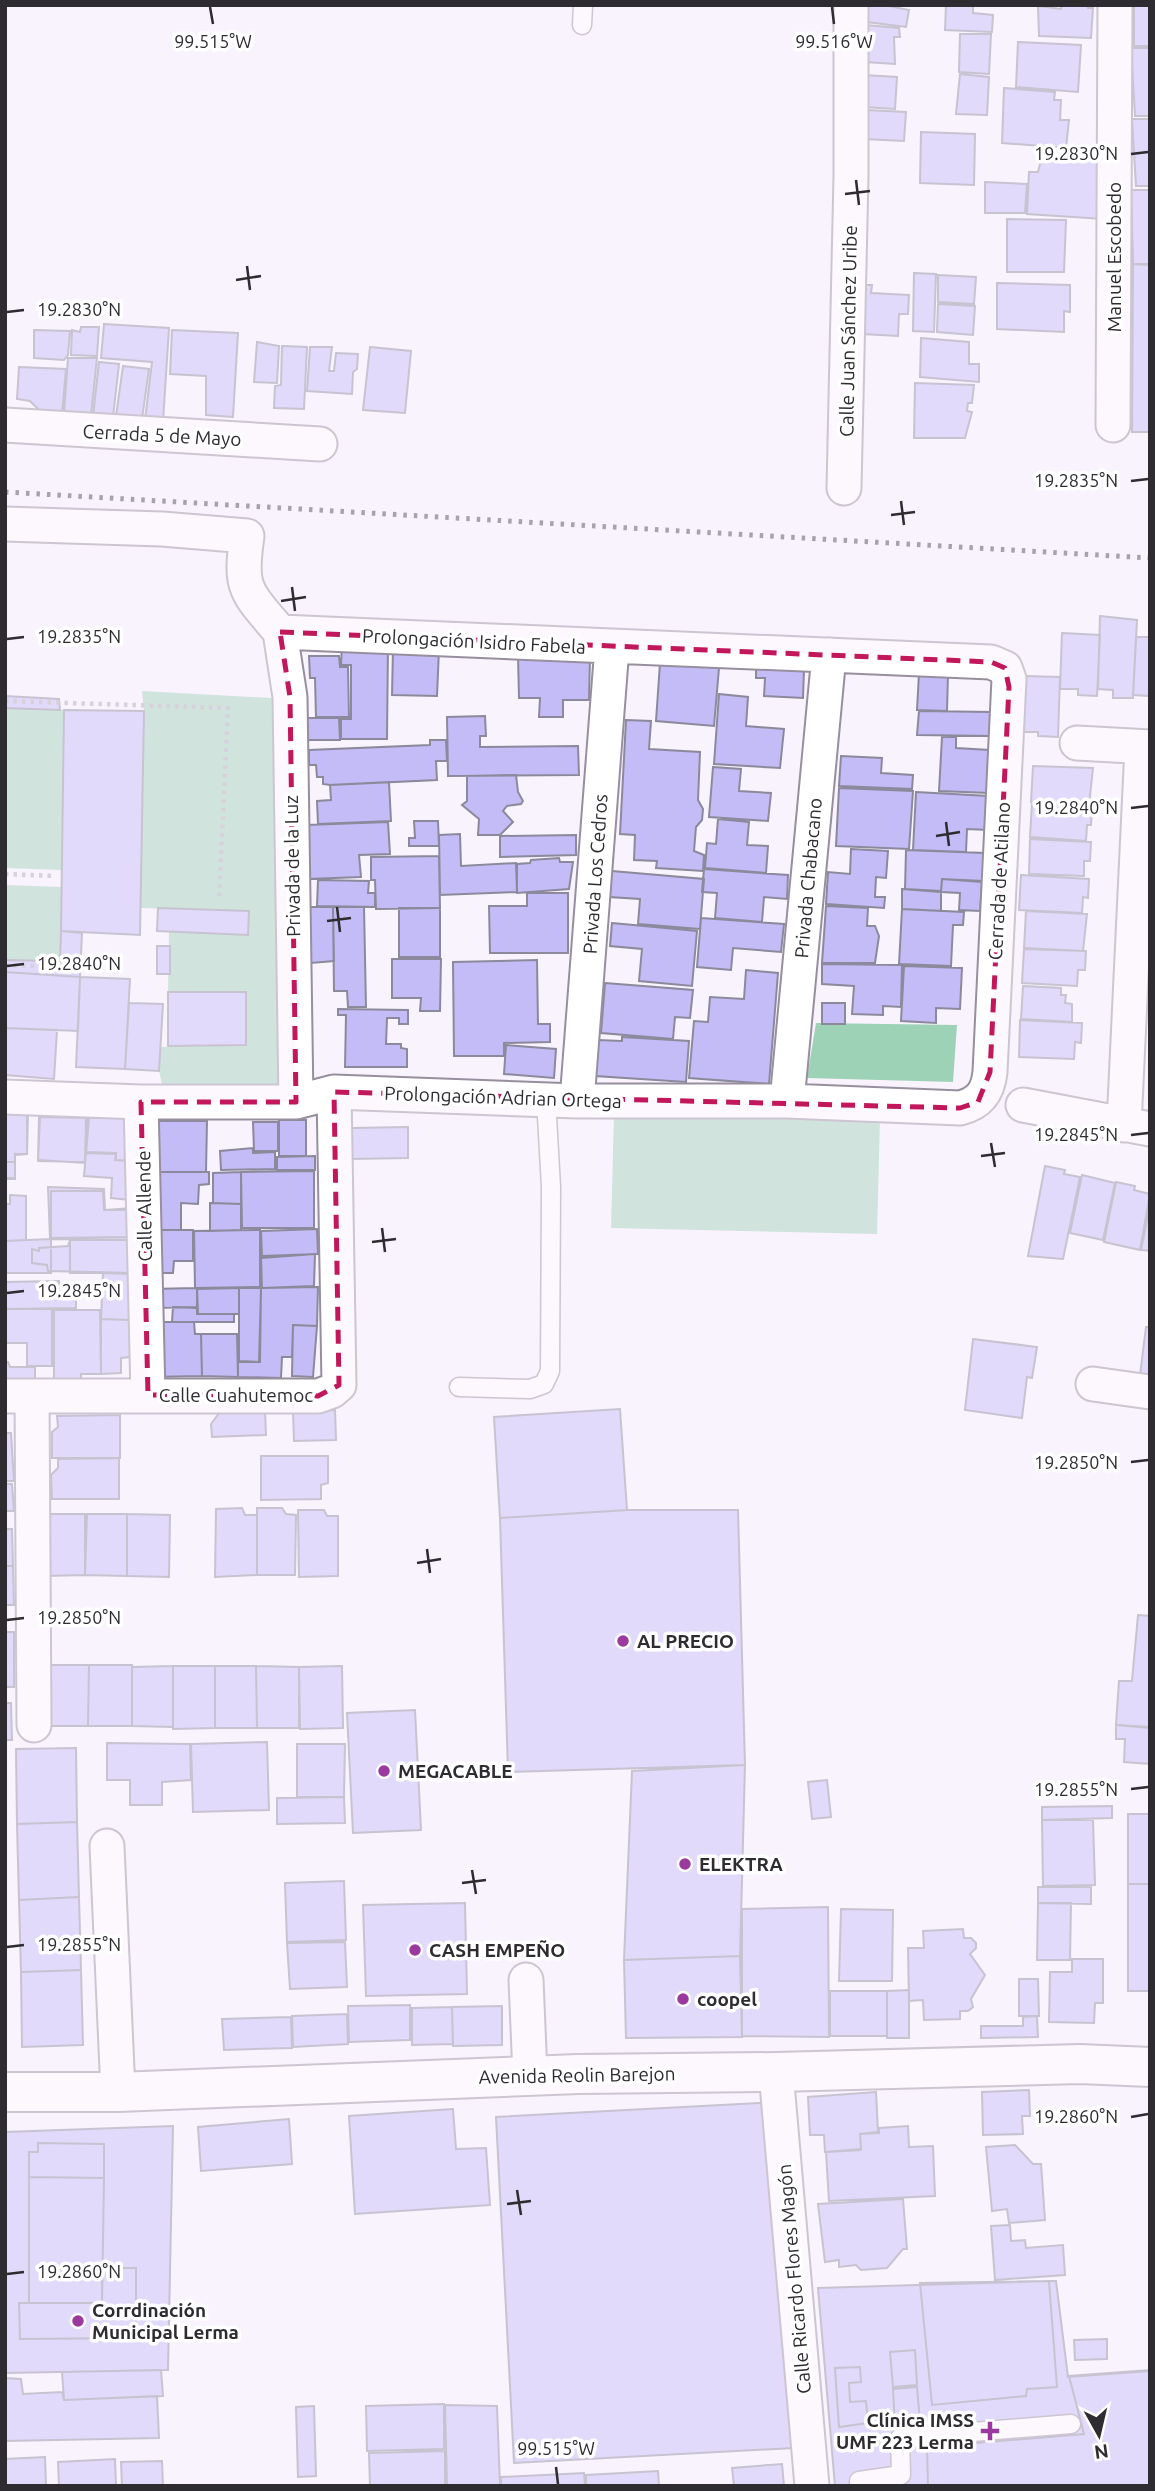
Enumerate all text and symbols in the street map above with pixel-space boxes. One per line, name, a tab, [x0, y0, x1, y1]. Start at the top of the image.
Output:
text: 99.515°W	[174, 31, 252, 51]
text: 99.516°W	[795, 31, 873, 51]
text: 19.2830°N	[1034, 143, 1118, 163]
street label: Manuel Escobedo	[1103, 182, 1125, 332]
street label: Calle Juan Sánchez Uribe	[835, 225, 861, 437]
text: 19.2830°N	[37, 299, 121, 319]
street label: Cerrada 5 de Mayo	[82, 420, 242, 450]
text: 19.2835°N	[1034, 470, 1118, 490]
street label: Prolongación Isidro Fabela	[362, 624, 586, 658]
text: 19.2835°N	[37, 626, 121, 646]
street label: Privada Los Cedros	[578, 793, 612, 955]
street label: Privada de la Luz	[280, 795, 304, 937]
street label: Privada Chabacano	[790, 797, 826, 959]
text: 19.2840°N	[1034, 797, 1118, 817]
street label: Cerrada de Atilano	[984, 801, 1014, 961]
text: 19.2840°N	[37, 953, 121, 973]
street label: Prolongación Adrian Ortega	[384, 1082, 622, 1112]
text: 19.2845°N	[1034, 1124, 1118, 1144]
street label: Calle Allende	[132, 1150, 156, 1262]
text: 19.2845°N	[37, 1280, 121, 1300]
street label: Calle Cuahutemoc	[159, 1384, 313, 1406]
text: 19.2850°N	[1034, 1452, 1118, 1472]
text: 19.2850°N	[37, 1607, 121, 1627]
place label: AL PRECIO	[637, 1630, 734, 1652]
marker: AL PRECIO	[615, 1633, 631, 1649]
place label: MEGACABLE	[398, 1760, 513, 1782]
marker: MEGACABLE	[376, 1763, 392, 1779]
text: 19.2855°N	[1034, 1779, 1118, 1799]
place label: ELEKTRA	[699, 1853, 784, 1875]
marker: ELEKTRA	[677, 1856, 693, 1872]
text: 19.2855°N	[37, 1934, 121, 1954]
place label: CASH EMPEÑO	[429, 1939, 565, 1961]
marker: CASH EMPEÑO	[407, 1942, 423, 1958]
place label: coopel	[697, 1988, 757, 2010]
marker: coopel	[675, 1991, 691, 2007]
street label: Avenida Reolin Barejon	[478, 2062, 676, 2088]
text: 19.2860°N	[1034, 2106, 1118, 2126]
street label: Calle Ricardo Flores Magón	[773, 2163, 815, 2395]
text: 19.2860°N	[37, 2261, 121, 2281]
place label: Corrdinación Municipal Lerma	[92, 2299, 239, 2343]
marker: Corrdinación Municipal Lerma	[70, 2313, 86, 2329]
north arrow	[1064, 2400, 1134, 2470]
place label: Clínica IMSS UMF 223 Lerma	[836, 2409, 974, 2453]
marker: Clínica IMSS UMF 223 Lerma	[980, 2421, 1000, 2441]
text: 99.515°W	[517, 2438, 595, 2458]
text: N	[1093, 2440, 1110, 2464]

